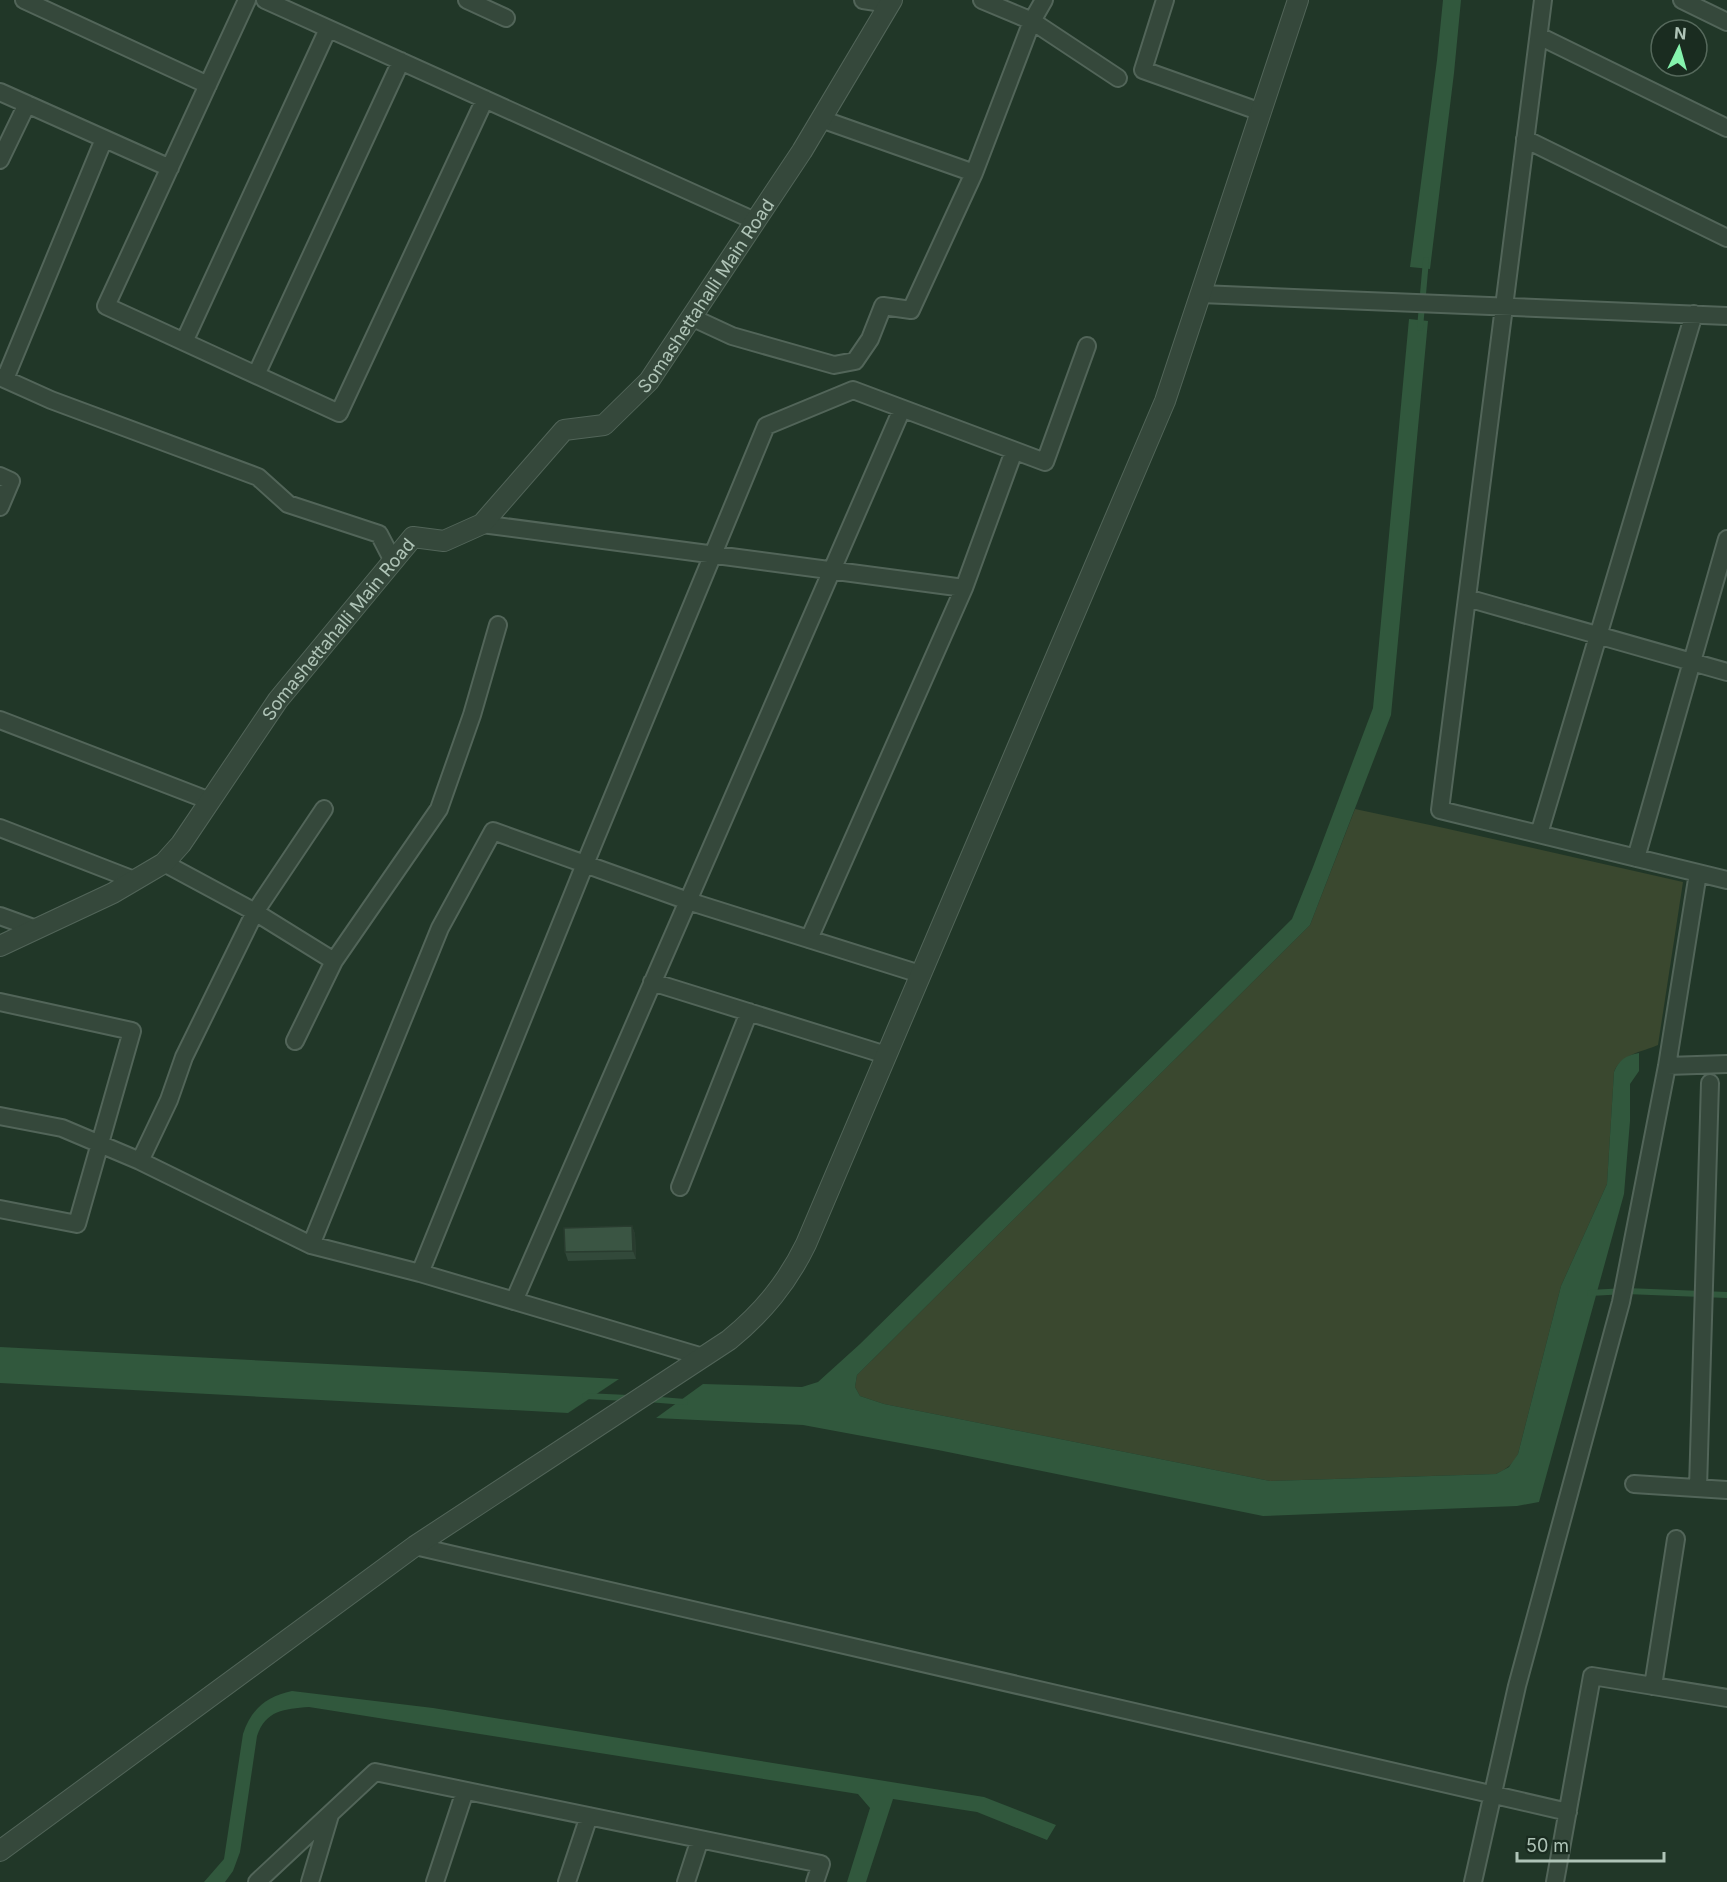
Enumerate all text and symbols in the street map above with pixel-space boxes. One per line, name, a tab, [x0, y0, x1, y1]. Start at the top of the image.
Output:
north arrow	[1649, 18, 1709, 78]
text: N	[1673, 23, 1687, 44]
street label: Somashettahalli Main Road	[633, 195, 778, 397]
street label: Somashettahalli Main Road	[257, 533, 418, 724]
scale bar	[1517, 1825, 1664, 1863]
text: 50 m	[1526, 1835, 1569, 1856]

